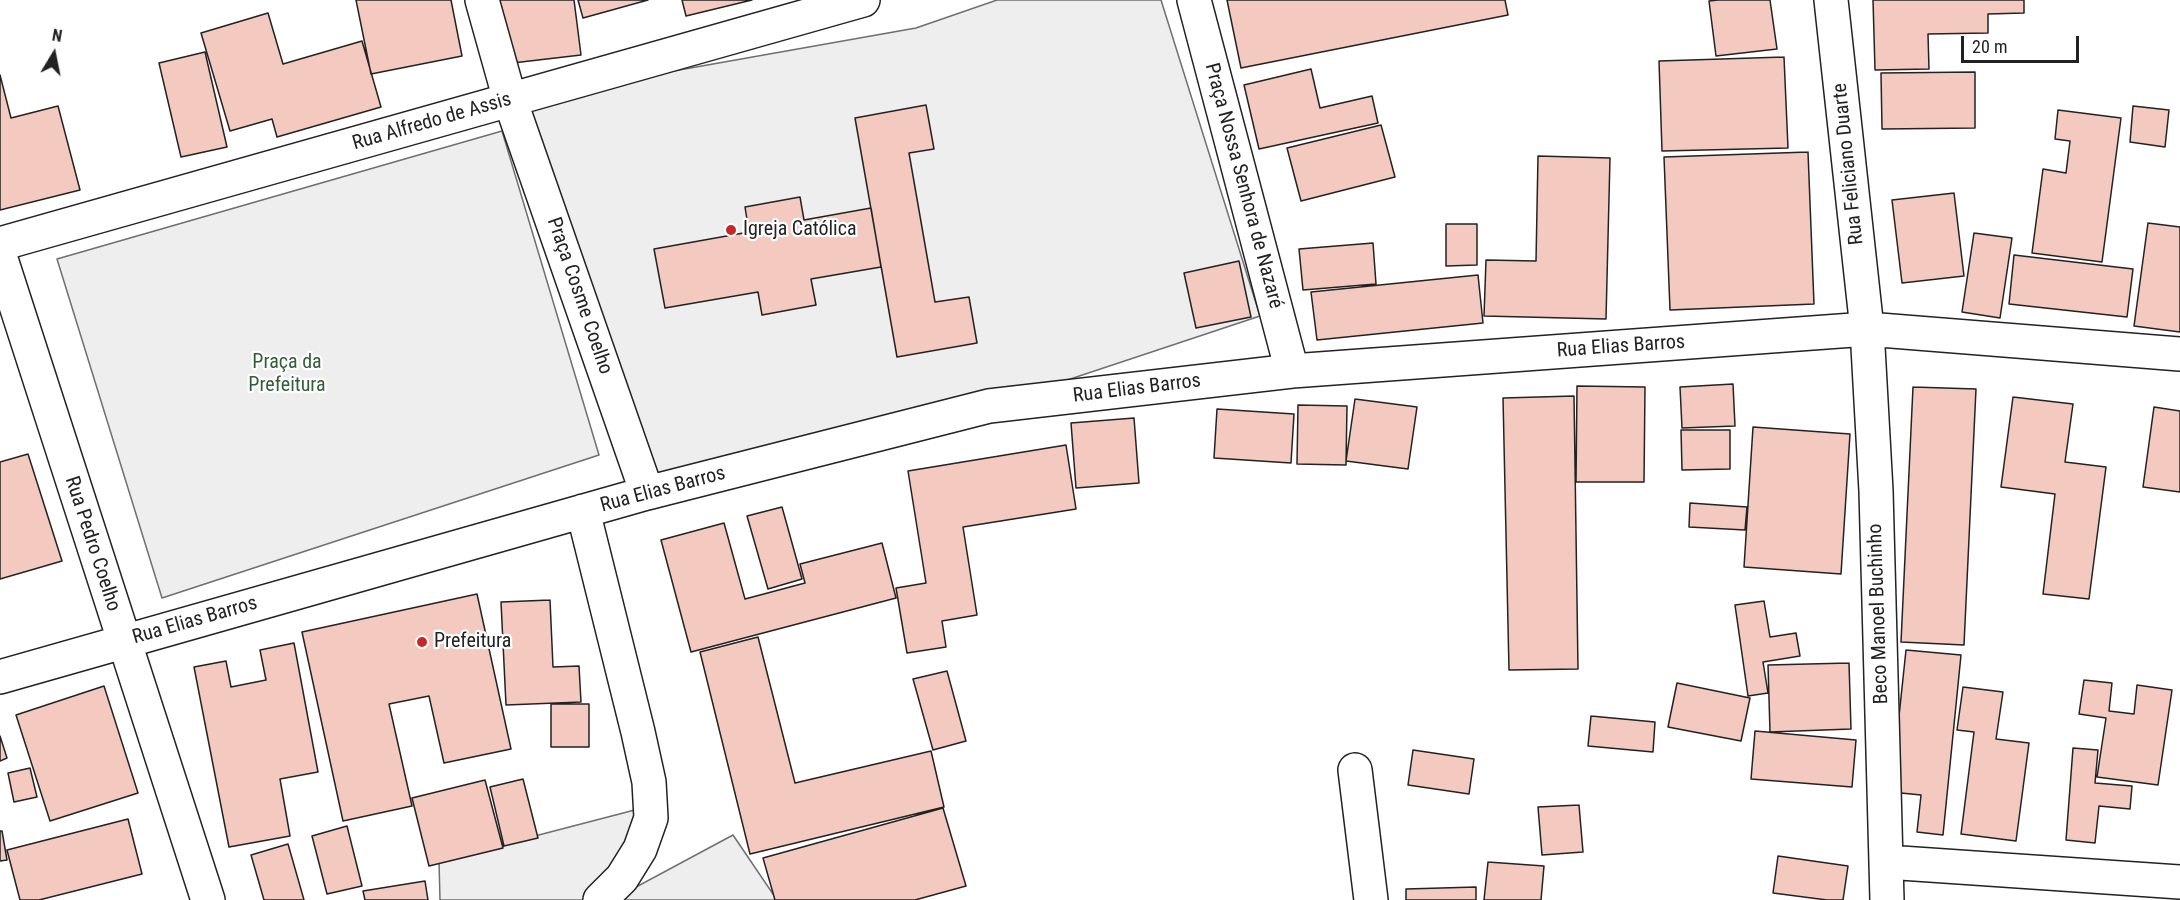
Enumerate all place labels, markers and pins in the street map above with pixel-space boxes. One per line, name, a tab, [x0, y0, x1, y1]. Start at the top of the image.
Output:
place label: Igreja Católica	[743, 218, 856, 242]
marker: Igreja Católica	[724, 223, 738, 237]
place label: Prefeitura	[434, 630, 511, 654]
marker: Prefeitura	[415, 635, 429, 649]

